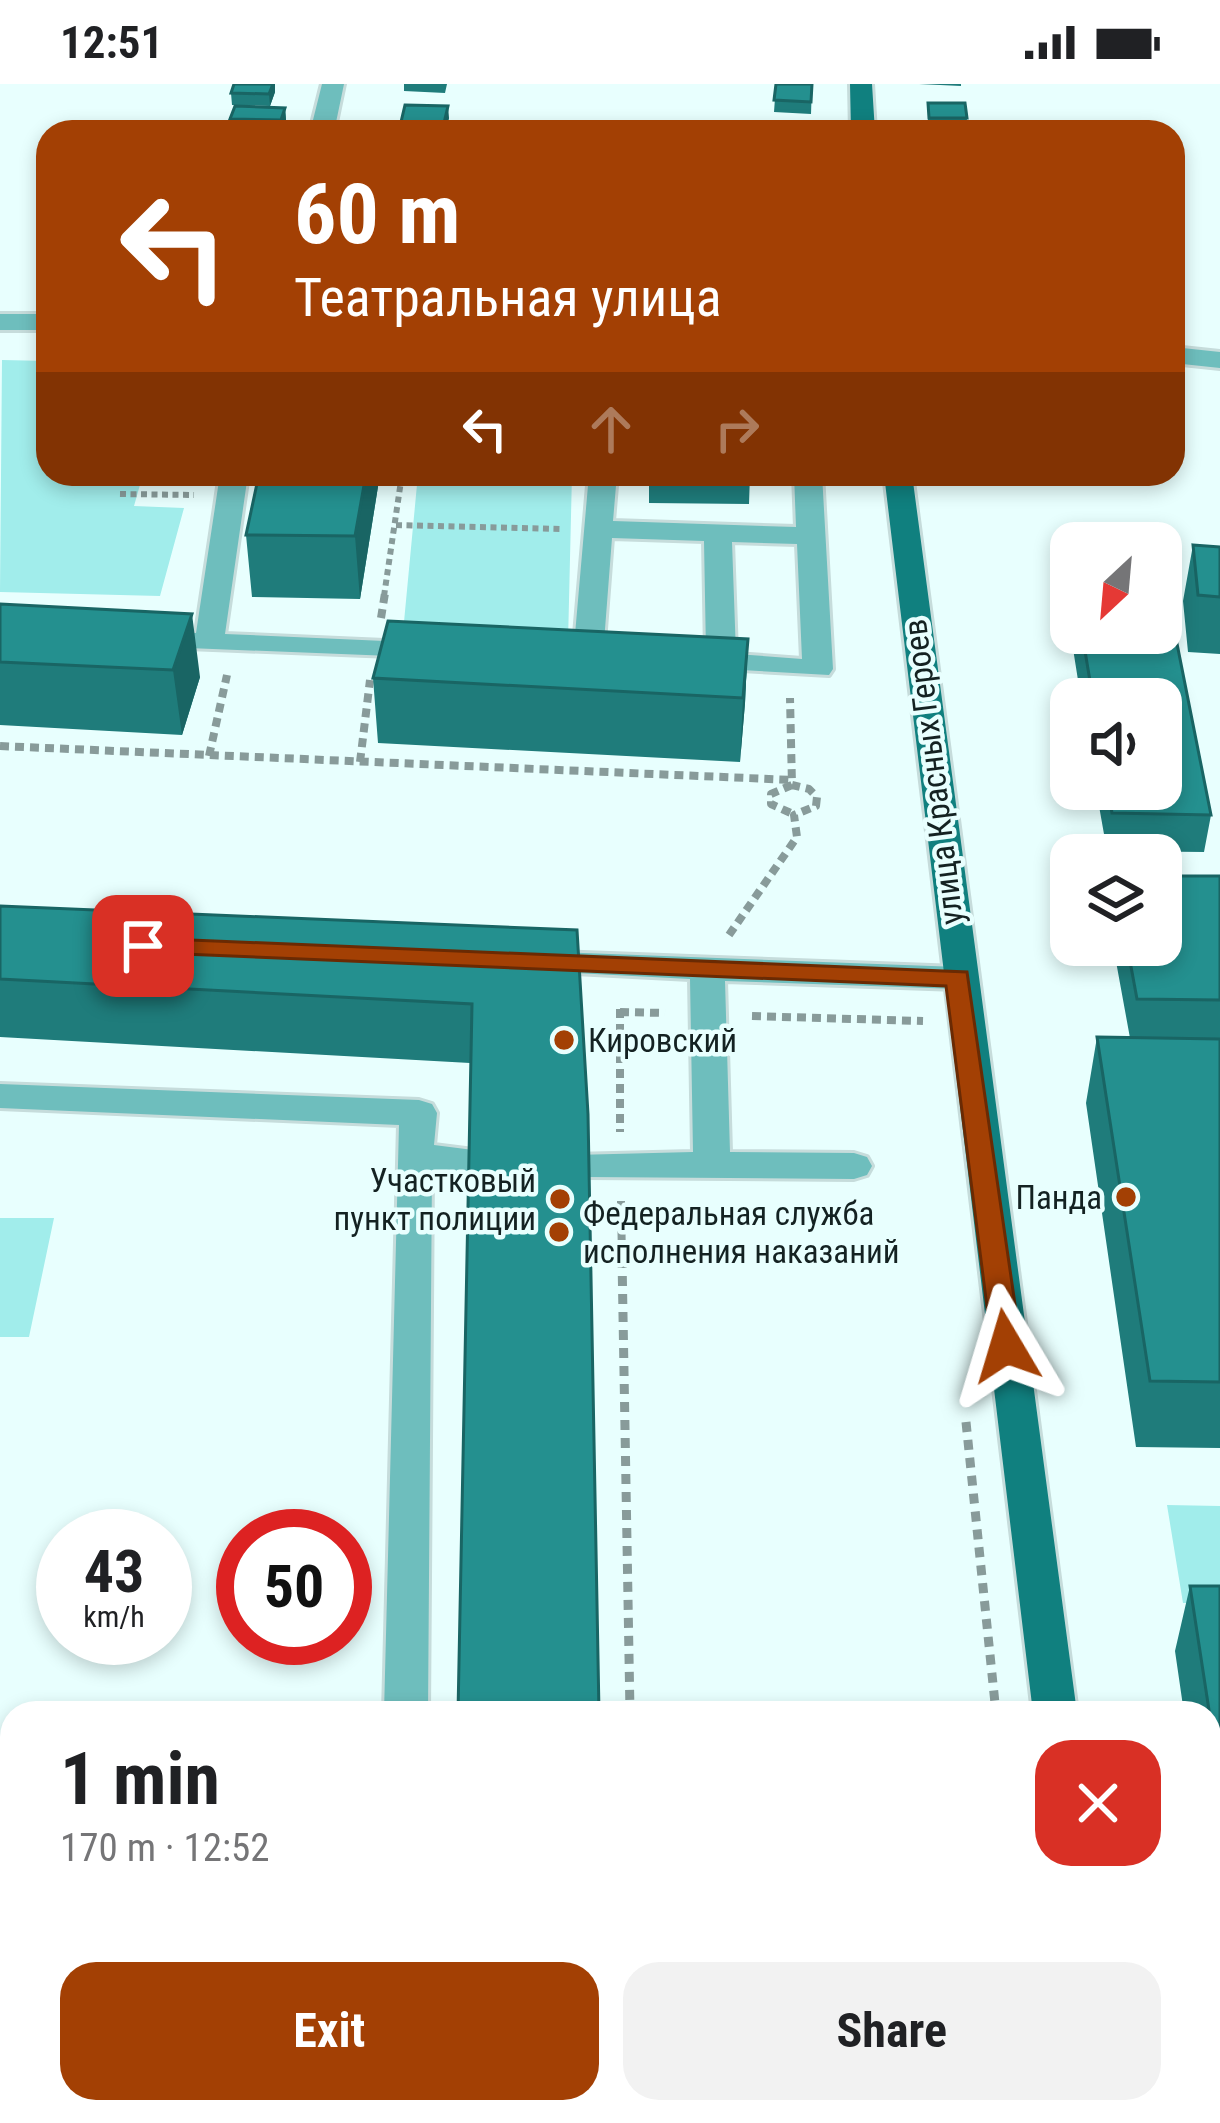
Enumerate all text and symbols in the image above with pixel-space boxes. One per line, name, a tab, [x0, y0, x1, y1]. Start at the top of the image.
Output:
text: 12:51	[60, 16, 163, 69]
text: 60 m	[294, 165, 461, 264]
icon: left	[96, 168, 252, 324]
text: Театральная улица	[294, 266, 722, 329]
icon: left	[452, 396, 518, 462]
icon: ahead	[578, 396, 644, 462]
icon: right	[704, 396, 770, 462]
north arrow	[1050, 522, 1182, 654]
map controls	[1050, 522, 1182, 966]
street label: улица Красных Героев	[895, 617, 971, 927]
button: sound	[1050, 678, 1182, 810]
button: layers	[1050, 834, 1182, 966]
pin	[92, 895, 194, 997]
icon: arrive	[110, 913, 176, 979]
place label: Кировский	[588, 1021, 737, 1060]
marker: Кировский	[551, 1027, 577, 1053]
place label: Участковый пункт полиции	[334, 1161, 536, 1238]
place label: Панда	[1015, 1178, 1102, 1217]
marker: Панда	[1113, 1184, 1139, 1210]
marker: Участковый пункт полиции	[547, 1186, 573, 1212]
place label: Федеральная служба исполнения наказаний	[583, 1194, 900, 1271]
marker: Федеральная служба исполнения наказаний	[546, 1219, 572, 1245]
position arrow	[943, 1283, 1069, 1409]
speed limit sign: 50	[216, 1509, 372, 1665]
text: 43	[84, 1536, 144, 1607]
text: km/h	[83, 1599, 145, 1634]
text: 1 min	[60, 1737, 220, 1822]
button: close	[1035, 1740, 1161, 1866]
text: 170 m · 12:52	[60, 1825, 270, 1871]
button: Exit	[60, 1962, 599, 2100]
button: Share	[623, 1962, 1161, 2100]

